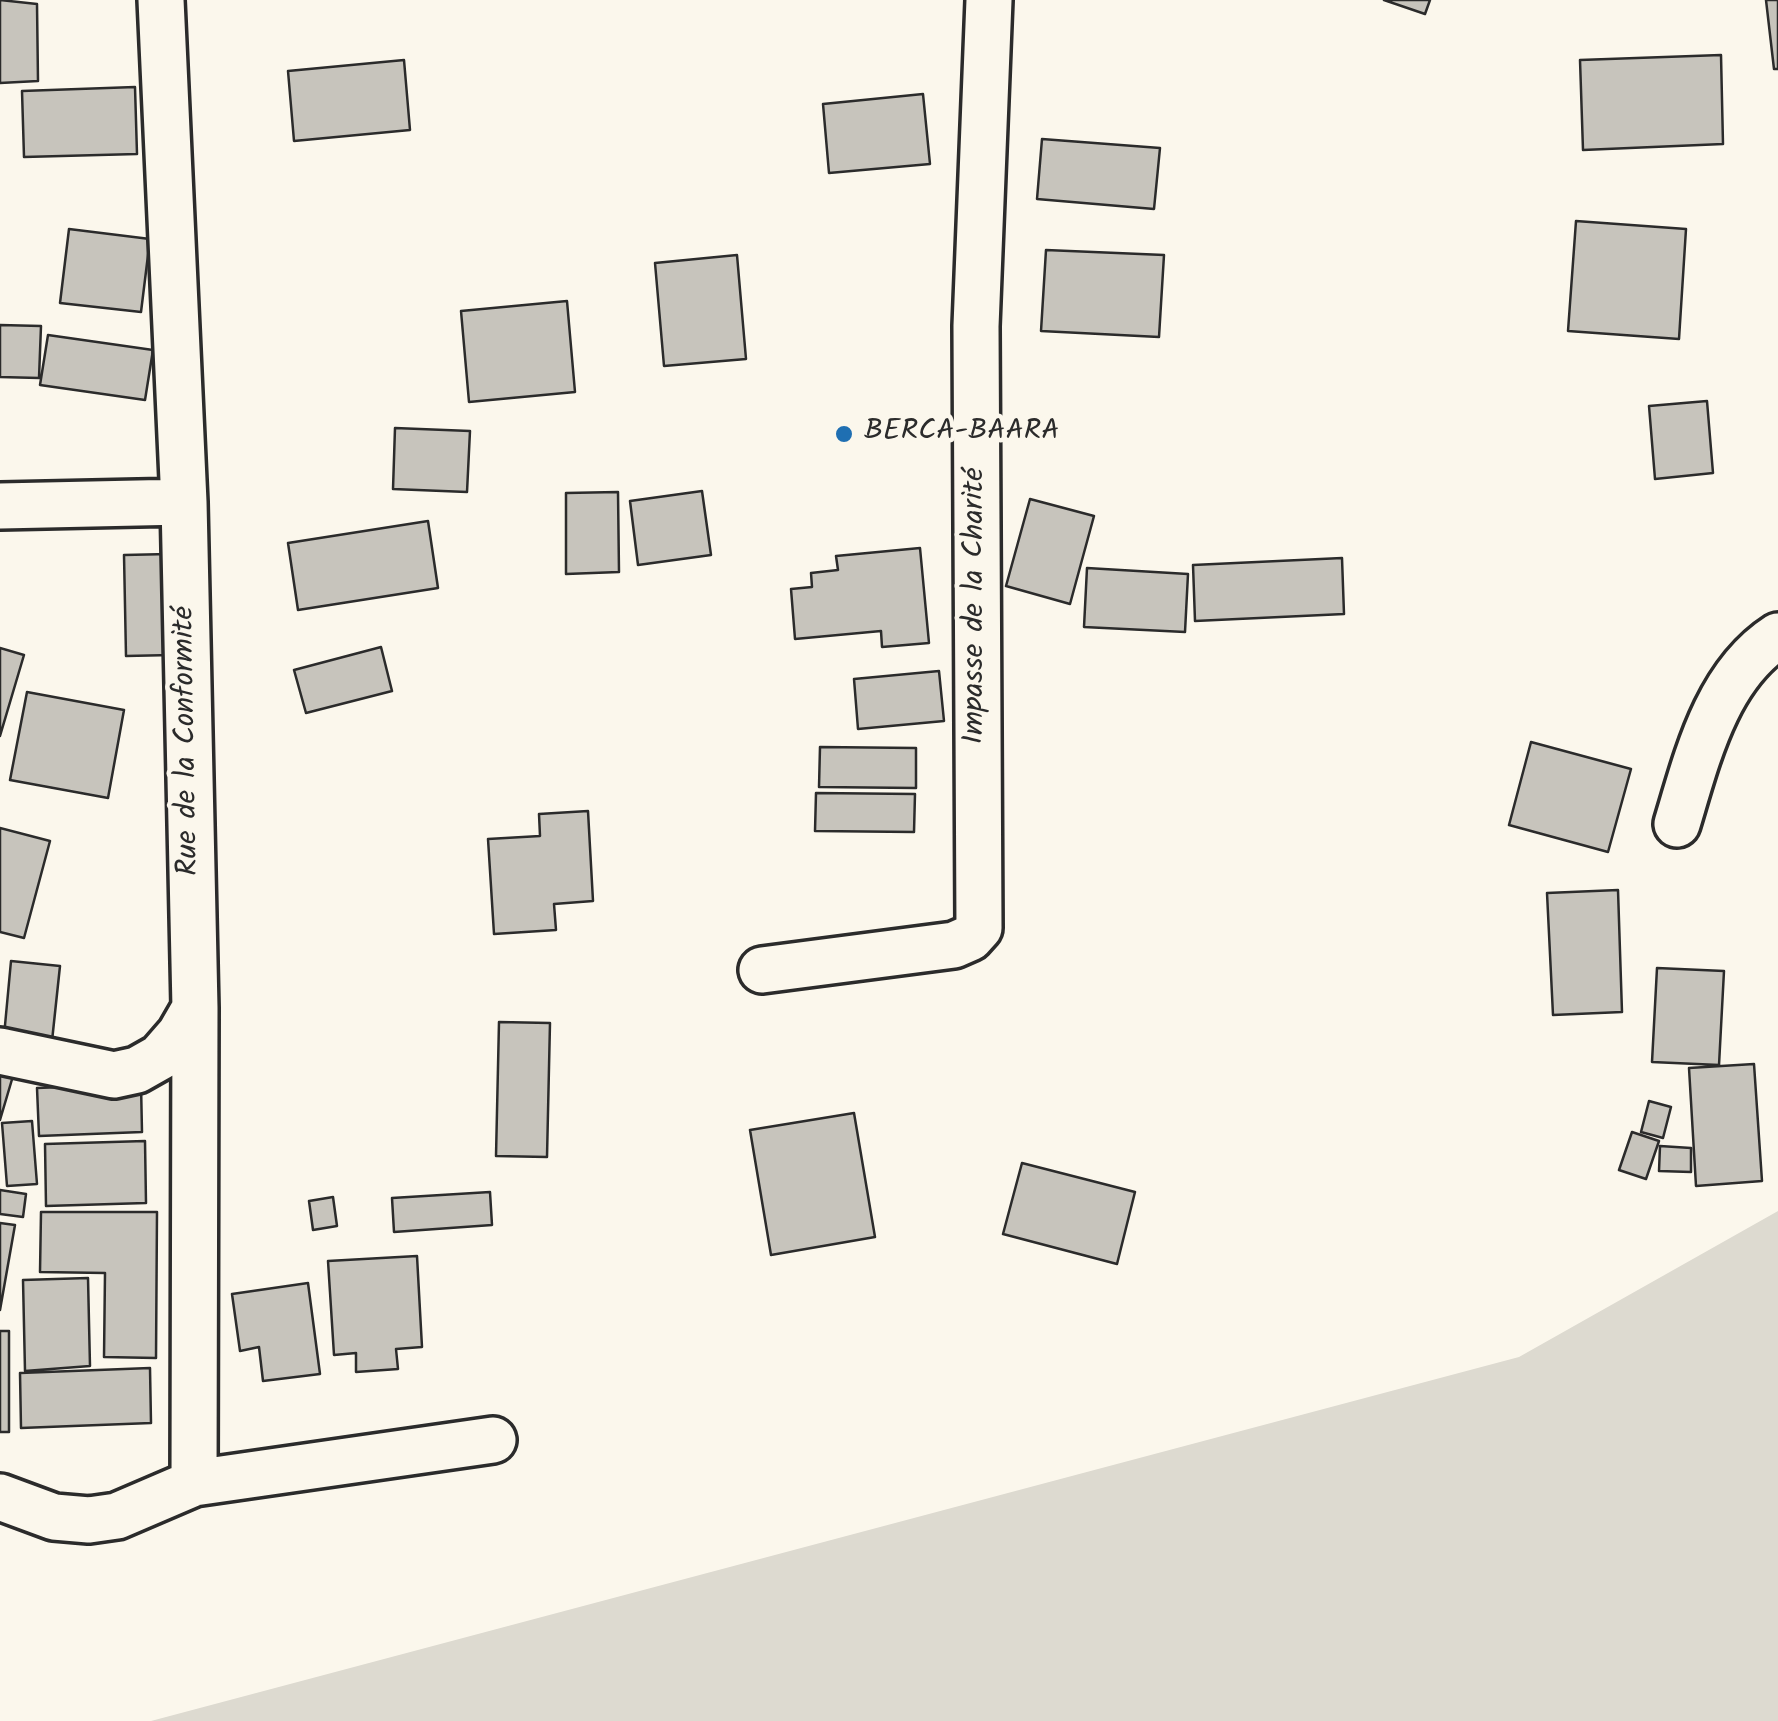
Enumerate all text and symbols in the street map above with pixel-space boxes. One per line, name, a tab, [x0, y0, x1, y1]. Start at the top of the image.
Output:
place label: BERCA-BAARA	[864, 416, 1060, 452]
marker: BERCA-BAARA	[833, 423, 855, 445]
street label: Impasse de la Charité	[959, 468, 995, 744]
street label: Rue de la Conformité	[169, 606, 209, 876]

